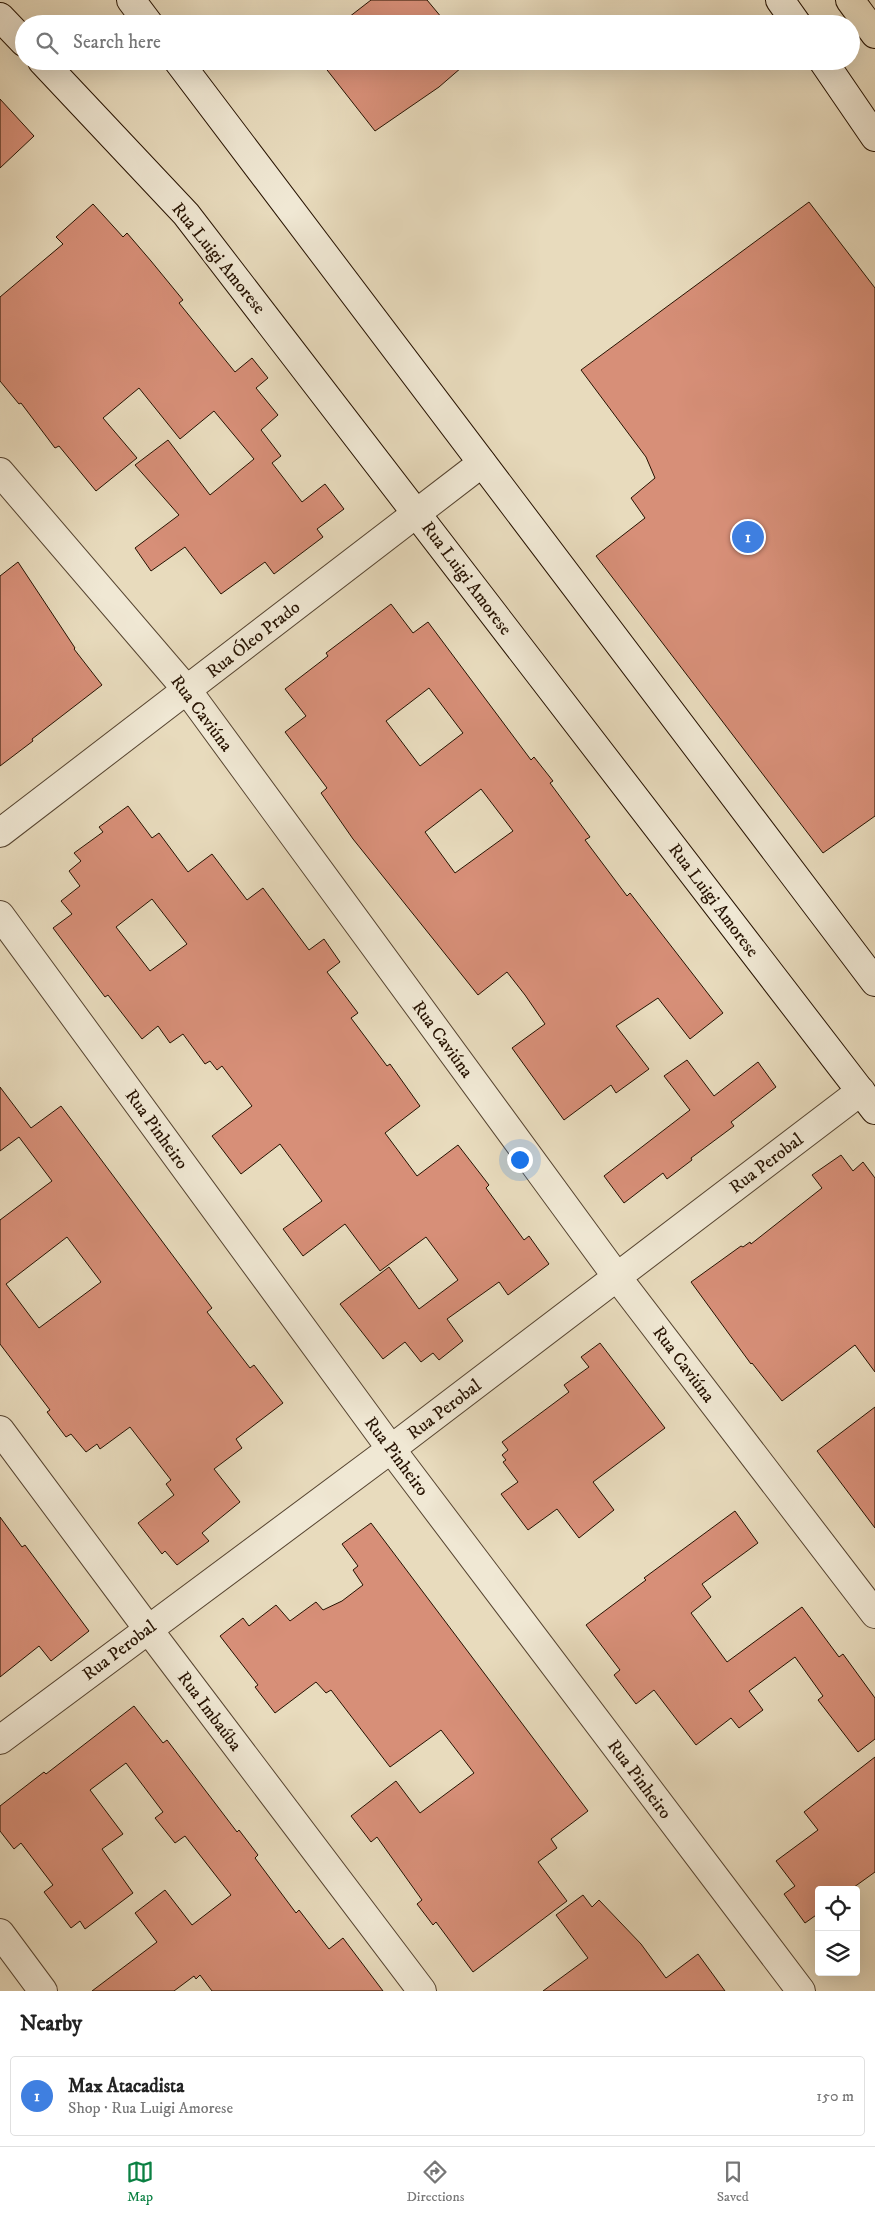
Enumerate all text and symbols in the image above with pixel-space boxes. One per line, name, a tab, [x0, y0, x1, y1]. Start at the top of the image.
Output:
search box	[15, 15, 860, 70]
icon: search	[33, 29, 61, 57]
text: Search here	[73, 31, 161, 54]
street label: Rua Luigi Amorese	[167, 198, 270, 319]
street label: Rua Luigi Amorese	[416, 517, 516, 640]
pin: 1	[732, 518, 764, 556]
street label: Rua Óleo Prado	[202, 596, 305, 683]
street label: Rua Caviúna	[165, 671, 237, 756]
street label: Rua Luigi Amorese	[663, 839, 763, 962]
street label: Rua Caviúna	[407, 997, 478, 1083]
street label: Rua Pinheiro	[120, 1085, 193, 1174]
street label: Rua Perobal	[725, 1129, 808, 1199]
your location	[507, 1147, 533, 1173]
street label: Rua Caviúna	[647, 1322, 719, 1407]
street label: Rua Perobal	[403, 1375, 486, 1445]
street label: Rua Pinheiro	[359, 1413, 433, 1501]
street label: Rua Perobal	[78, 1616, 161, 1686]
street label: Rua Imbaúba	[172, 1667, 246, 1756]
street label: Rua Pinheiro	[602, 1736, 676, 1824]
map controls	[815, 1886, 860, 1976]
button: locate	[815, 1886, 860, 1931]
button: layers	[815, 1931, 860, 1976]
text: Nearby	[20, 2011, 82, 2037]
text: Max Atacadista	[68, 2075, 184, 2098]
text: 1	[34, 2086, 40, 2106]
text: 150 m	[816, 2086, 854, 2106]
text: Shop · Rua Luigi Amorese	[68, 2098, 233, 2118]
tab: Map	[126, 2158, 154, 2206]
tab: Directions	[406, 2158, 464, 2206]
tab: Saved	[717, 2158, 749, 2206]

